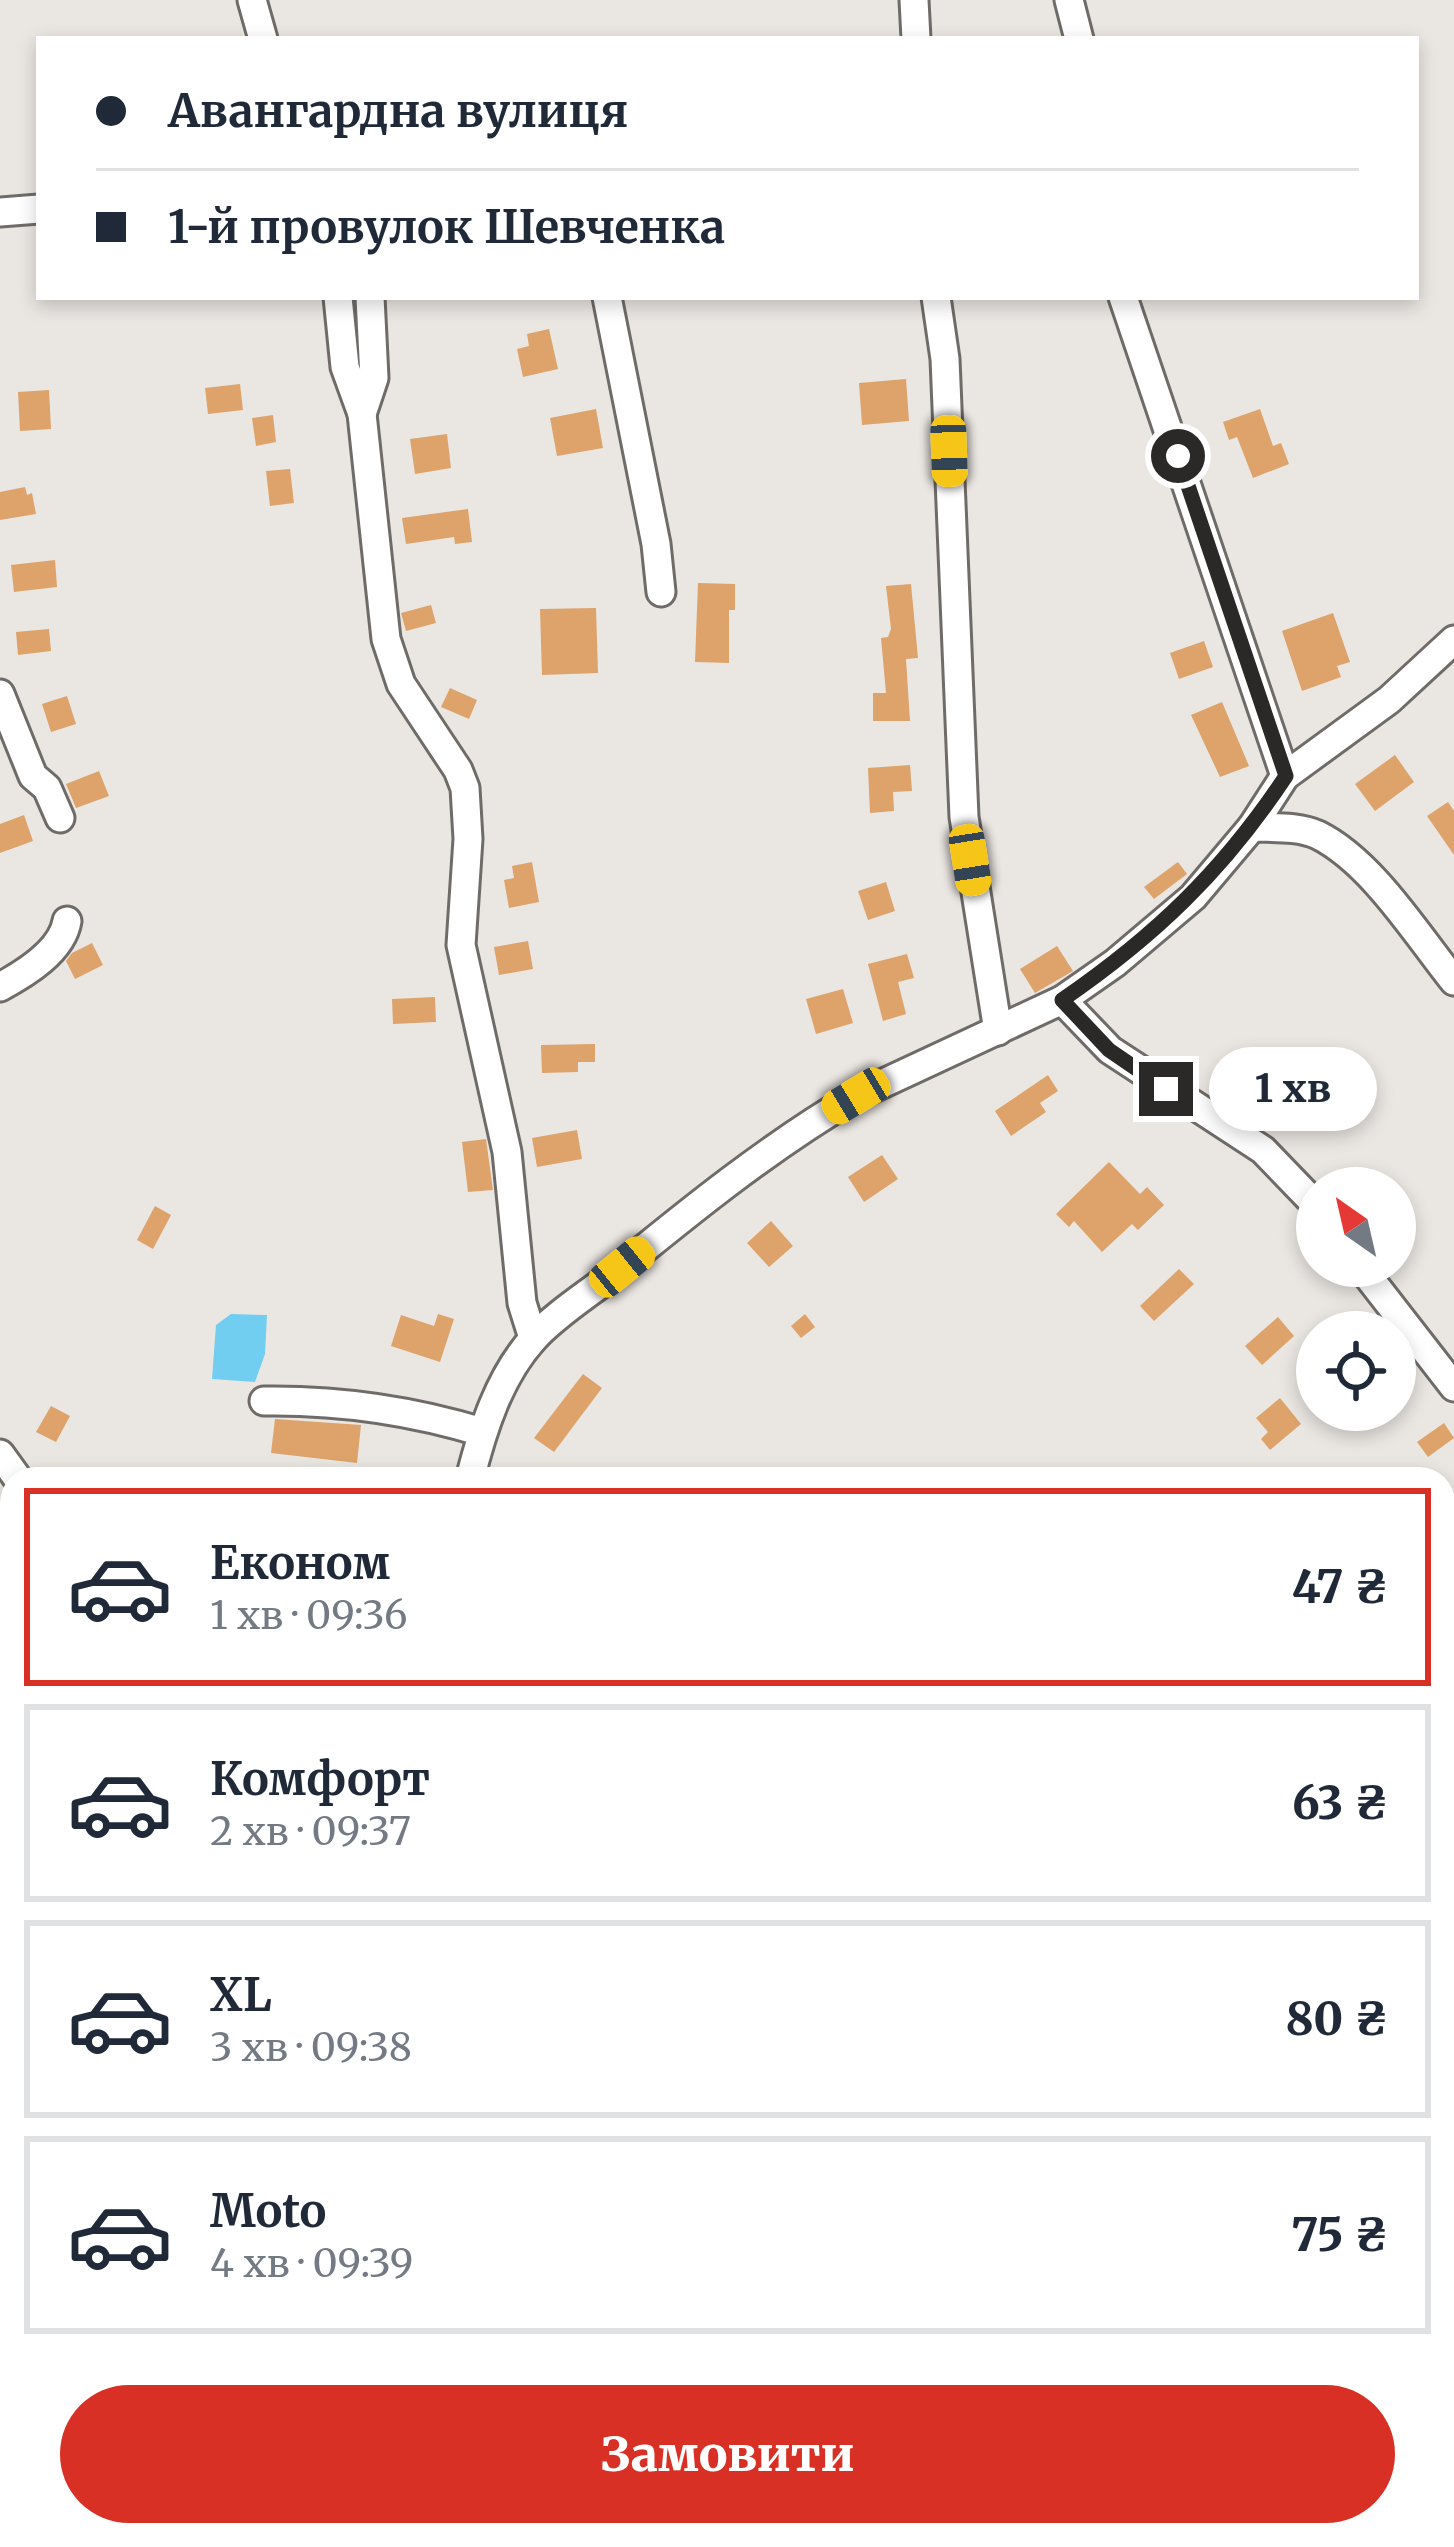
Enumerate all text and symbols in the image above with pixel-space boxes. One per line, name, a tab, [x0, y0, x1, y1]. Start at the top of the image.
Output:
text: Авангардна вулиця	[168, 83, 628, 139]
text: 1-й провулок Шевченка	[168, 199, 725, 255]
car	[930, 414, 968, 488]
route start	[1151, 429, 1205, 483]
car	[947, 822, 993, 898]
callout: 1 хв	[1208, 1047, 1376, 1131]
car	[816, 1062, 896, 1130]
route end	[1139, 1062, 1193, 1116]
text: 1 хв	[1255, 1064, 1331, 1113]
north arrow	[1296, 1167, 1416, 1287]
map controls	[1296, 1167, 1416, 1431]
car	[583, 1230, 661, 1304]
button: locate	[1296, 1311, 1416, 1431]
icon: car	[66, 1533, 174, 1641]
text: Економ	[210, 1535, 390, 1591]
text: 47 ₴	[1292, 1559, 1389, 1615]
text: 1 хв · 09:36	[210, 1591, 408, 1640]
icon: car	[66, 1749, 174, 1857]
text: Комфорт	[210, 1751, 430, 1807]
text: 63 ₴	[1292, 1775, 1389, 1831]
text: 2 хв · 09:37	[210, 1807, 411, 1856]
icon: car	[66, 1965, 174, 2073]
text: XL	[210, 1967, 272, 2023]
text: 80 ₴	[1285, 1991, 1389, 2047]
text: 3 хв · 09:38	[210, 2023, 412, 2072]
icon: car	[66, 2181, 174, 2289]
text: Moto	[210, 2183, 326, 2239]
text: 75 ₴	[1291, 2207, 1389, 2263]
text: 4 хв · 09:39	[210, 2239, 413, 2288]
button: Замовити	[60, 2385, 1395, 2523]

